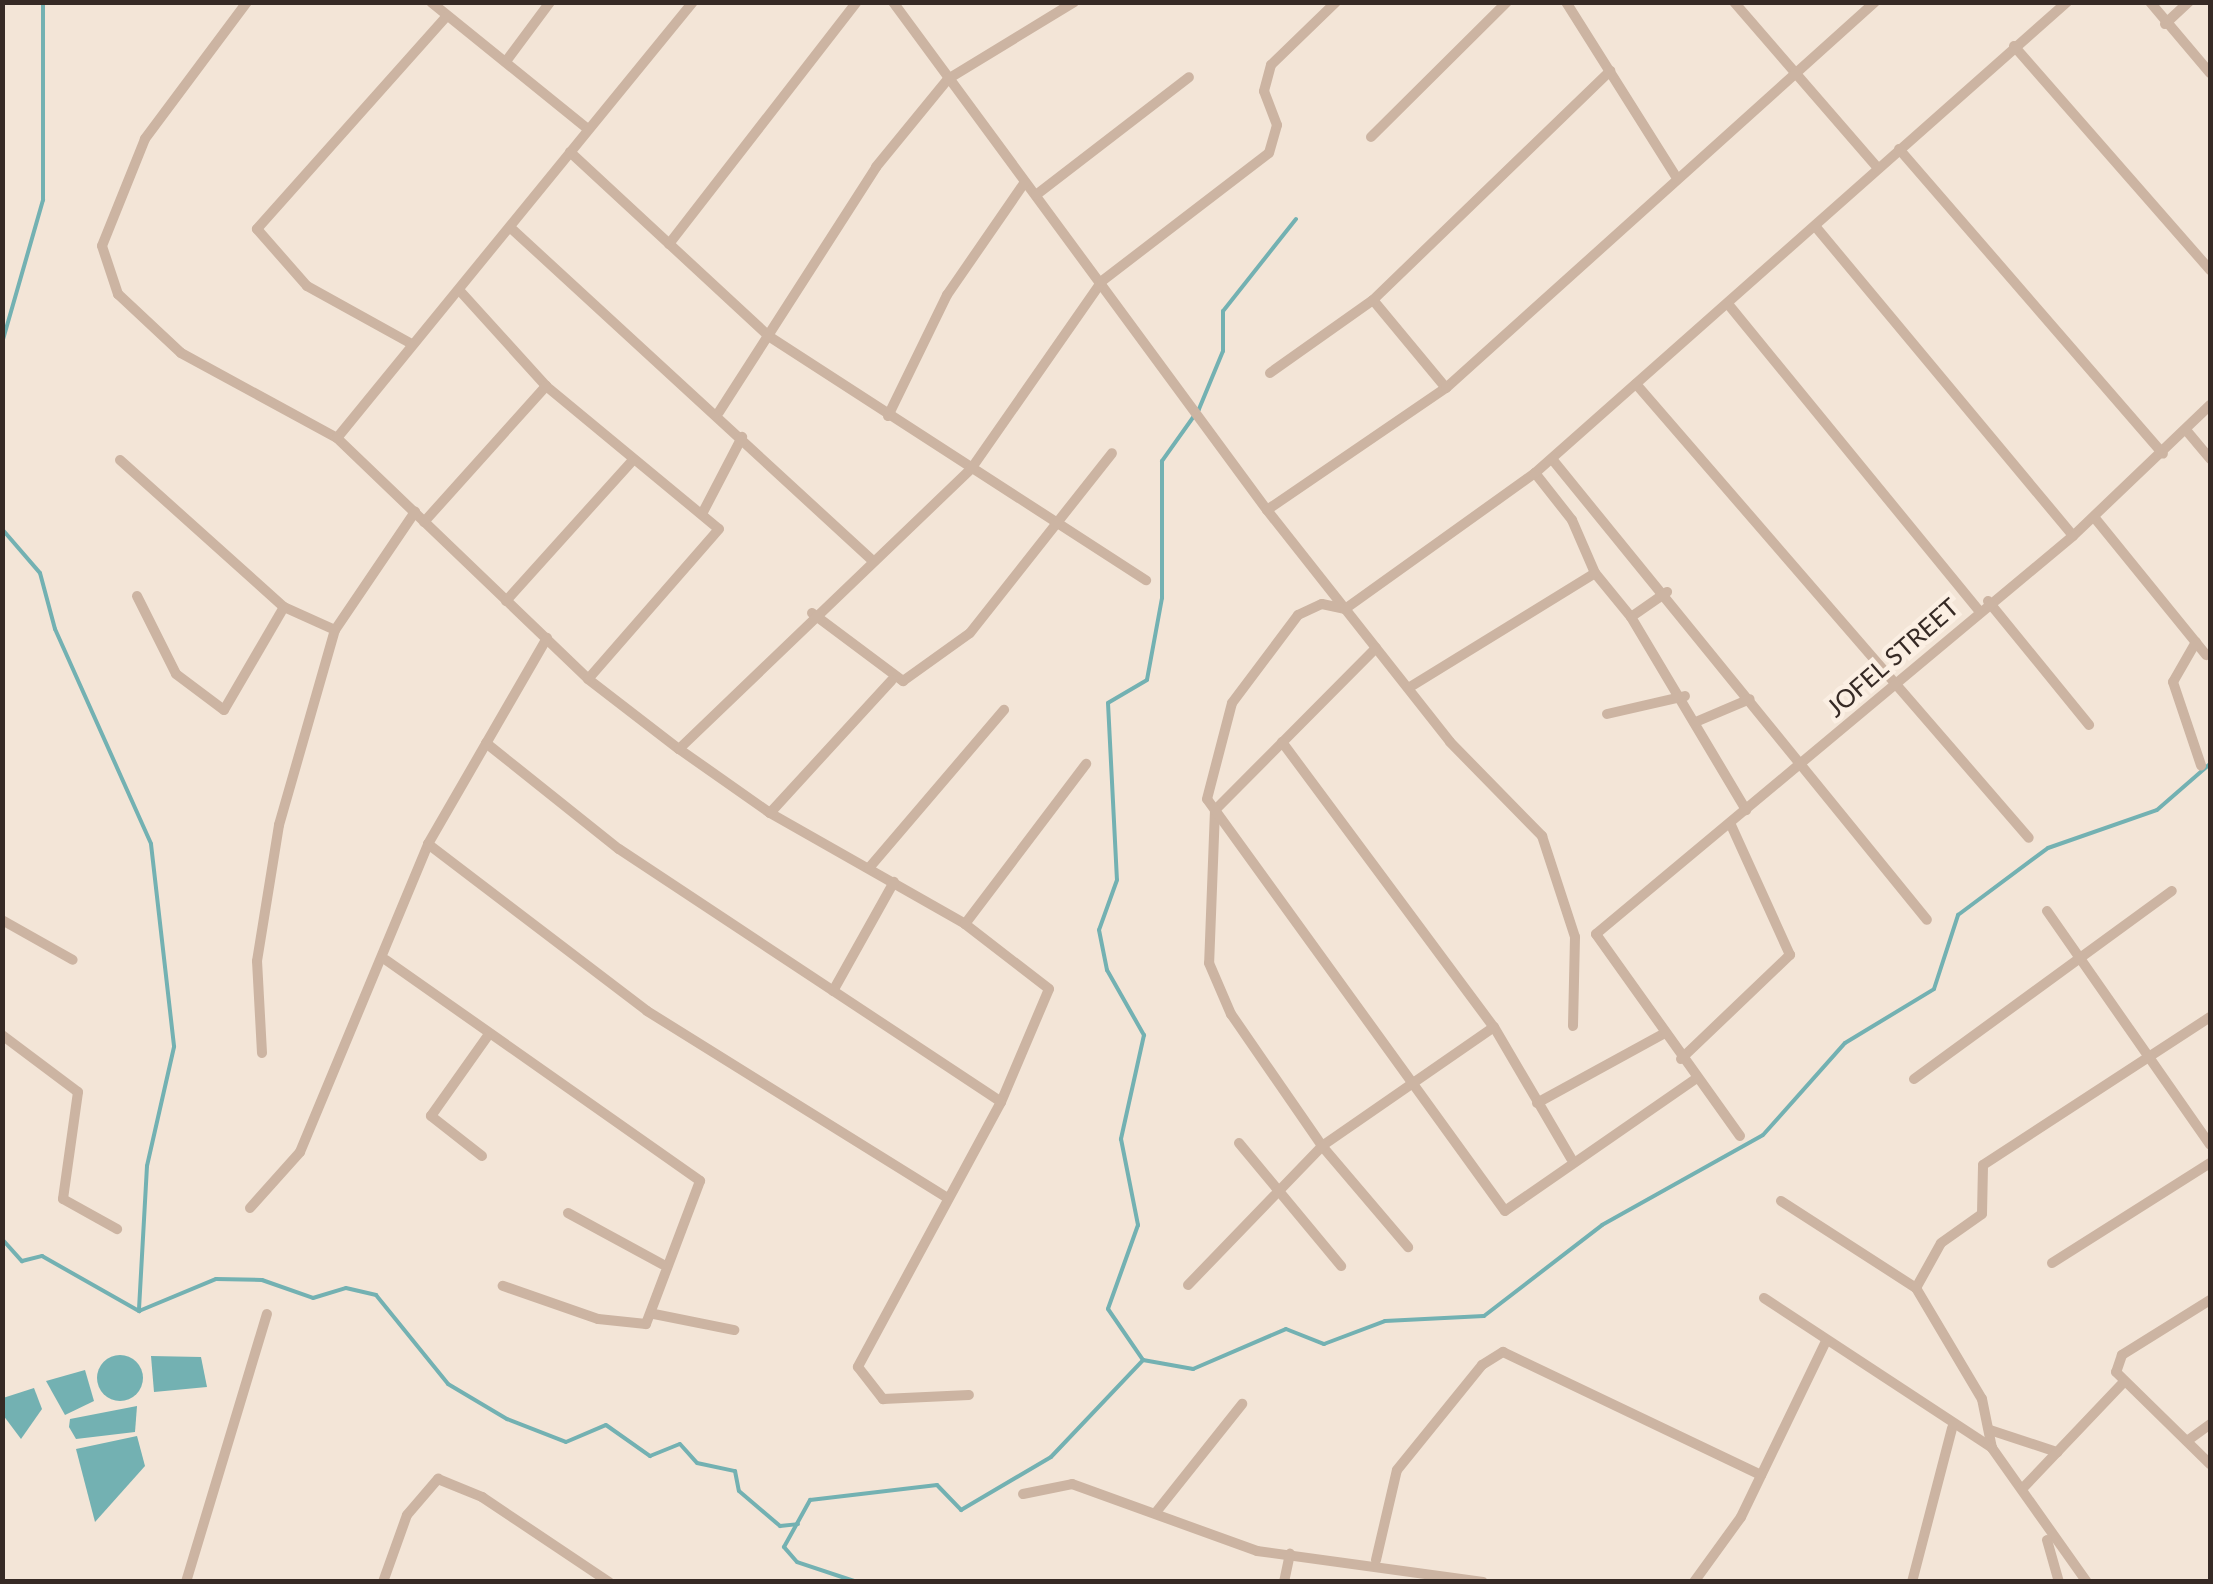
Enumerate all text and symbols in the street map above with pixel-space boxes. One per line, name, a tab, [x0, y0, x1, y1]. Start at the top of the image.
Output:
street label: JOFEL STREET	[1820, 591, 1964, 723]

